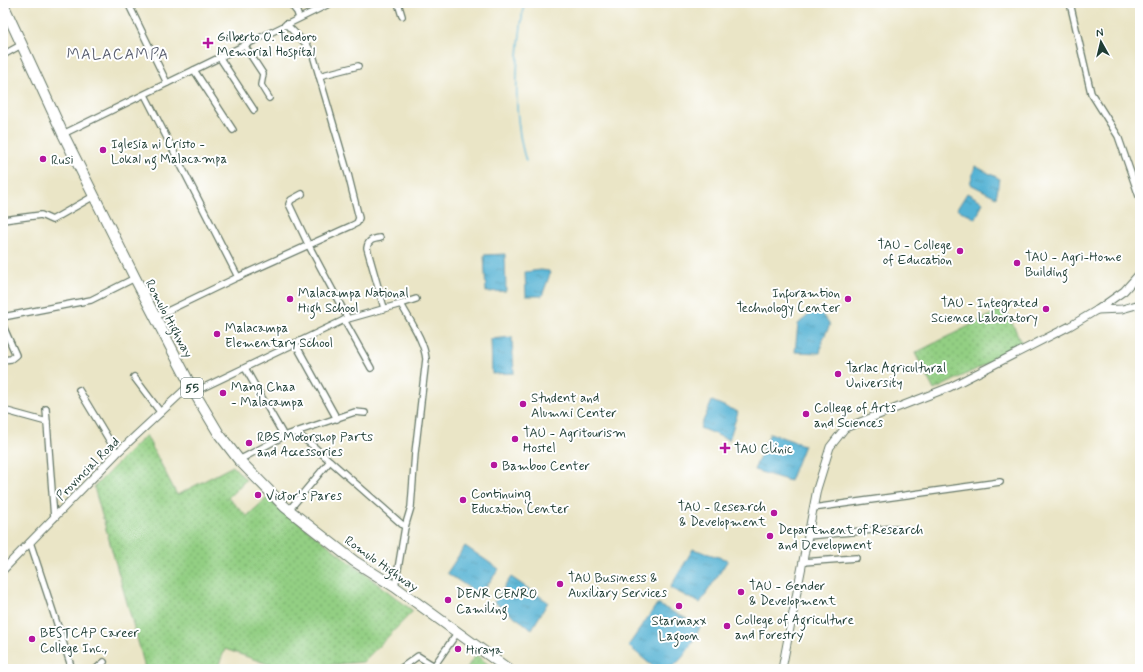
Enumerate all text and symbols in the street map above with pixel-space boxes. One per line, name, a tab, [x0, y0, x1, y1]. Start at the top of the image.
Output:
north arrow	[1081, 22, 1121, 62]
text: N	[1095, 26, 1104, 41]
place label: Gilberto O. Teodoro Memorial Hospital	[217, 29, 317, 61]
marker: Gilberto O. Teodoro Memorial Hospital	[202, 37, 214, 49]
district label: MALACAMPA	[67, 45, 169, 65]
place label: Iglesia ni Cristo - Lokal ng Malacampa	[111, 136, 227, 170]
marker: Iglesia ni Cristo - Lokal ng Malacampa	[98, 145, 108, 155]
place label: Rusi	[51, 152, 74, 169]
marker: Rusi	[38, 154, 48, 164]
place label: TAU - College of Education	[877, 237, 952, 269]
marker: TAU - College of Education	[955, 246, 965, 256]
place label: TAU - Agri-Home Building	[1025, 249, 1122, 283]
marker: TAU - Agri-Home Building	[1012, 258, 1022, 268]
street label: Romulo Highway	[139, 276, 197, 362]
place label: Malacampa National High School	[298, 285, 409, 319]
place label: Inforamtion Technology Center	[736, 285, 841, 318]
marker: Malacampa National High School	[285, 294, 295, 304]
marker: Inforamtion Technology Center	[843, 294, 853, 304]
place label: TAU - Integrated Science Laboratory	[931, 295, 1038, 327]
marker: TAU - Integrated Science Laboratory	[1041, 304, 1051, 314]
place label: Malacampa Elementary School	[225, 320, 333, 352]
marker: Malacampa Elementary School	[212, 329, 222, 339]
place label: Tarlac Agricultural University	[846, 360, 946, 392]
marker: Tarlac Agricultural University	[833, 369, 843, 379]
road number: 55	[181, 378, 203, 398]
place label: Mang Chaa - Malacampa	[231, 379, 304, 411]
marker: Mang Chaa - Malacampa	[218, 388, 228, 398]
place label: Student and Alumni Center	[531, 390, 617, 422]
marker: Student and Alumni Center	[518, 399, 528, 409]
place label: College of Arts and Sciences	[814, 400, 896, 432]
marker: College of Arts and Sciences	[801, 409, 811, 419]
place label: TAU - Agritourism Hostel	[523, 425, 626, 457]
place label: RBS Motorshop Parts and Accessories	[257, 429, 373, 461]
street label: Provincial Road	[53, 434, 123, 504]
marker: TAU - Agritourism Hostel	[510, 434, 520, 444]
marker: RBS Motorshop Parts and Accessories	[244, 438, 254, 448]
place label: TAU Clinic	[734, 441, 793, 458]
marker: TAU Clinic	[719, 442, 731, 454]
place label: Bamboo Center	[502, 458, 591, 475]
marker: Bamboo Center	[489, 460, 499, 470]
place label: Continuing Education Center	[471, 486, 569, 518]
place label: Victor's Pares	[266, 488, 342, 505]
marker: Victor's Pares	[253, 490, 263, 500]
marker: Continuing Education Center	[458, 495, 468, 505]
place label: TAU - Research & Development	[678, 499, 766, 531]
marker: TAU - Research & Development	[769, 508, 779, 518]
place label: Department of Research and Development	[778, 522, 923, 554]
marker: Department of Research and Development	[765, 531, 775, 541]
street label: Romulo Highway	[340, 532, 422, 598]
place label: TAU Business & Auxiliary Services	[568, 570, 667, 602]
place label: TAU - Gender & Development	[749, 578, 836, 610]
marker: TAU Business & Auxiliary Services	[555, 579, 565, 589]
place label: DENR CENRO Camiling	[456, 586, 537, 620]
marker: TAU - Gender & Development	[736, 587, 746, 597]
marker: DENR CENRO Camiling	[443, 595, 453, 605]
marker: Starmaxx Lagoon	[674, 601, 684, 611]
place label: College of Agriculture and Forestry	[735, 612, 854, 644]
place label: Starmaxx Lagoon	[651, 613, 707, 647]
marker: College of Agriculture and Forestry	[722, 621, 732, 631]
place label: BESTCAP Career College Inc.,	[40, 625, 139, 657]
marker: BESTCAP Career College Inc.,	[27, 634, 37, 644]
place label: Hiraya	[466, 642, 503, 659]
marker: Hiraya	[453, 644, 463, 654]

